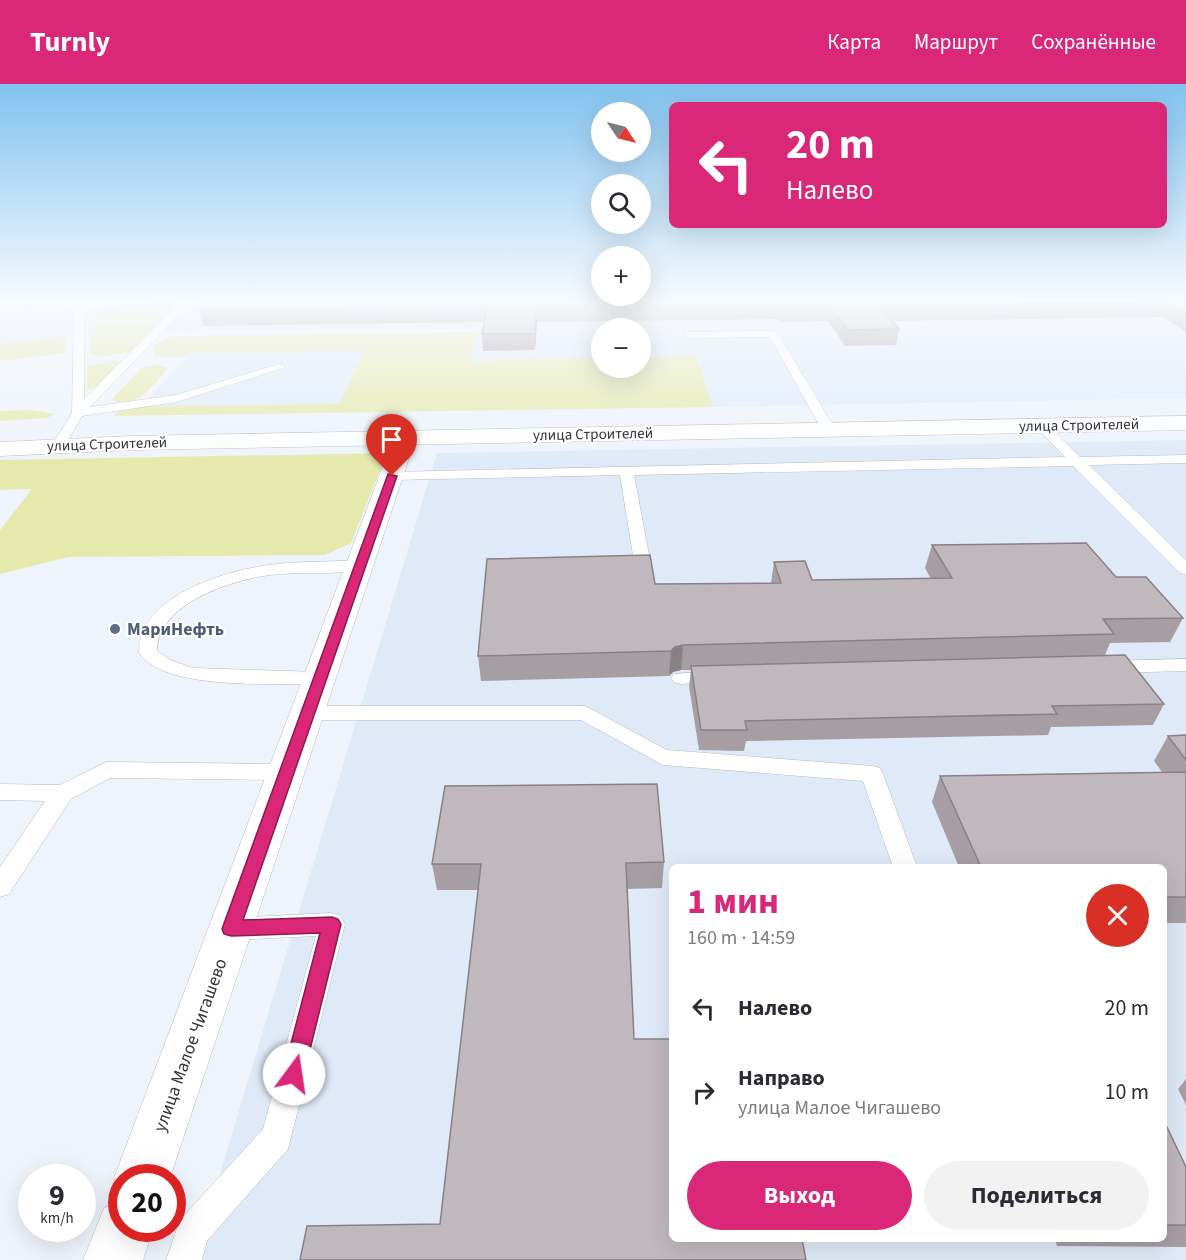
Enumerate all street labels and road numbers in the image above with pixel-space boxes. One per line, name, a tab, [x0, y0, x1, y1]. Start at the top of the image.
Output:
street label: улица Строителей	[1019, 414, 1139, 437]
street label: улица Строителей	[533, 423, 653, 446]
street label: улица Строителей	[47, 432, 168, 457]
street label: улица Малое Чигашево	[147, 955, 233, 1135]

